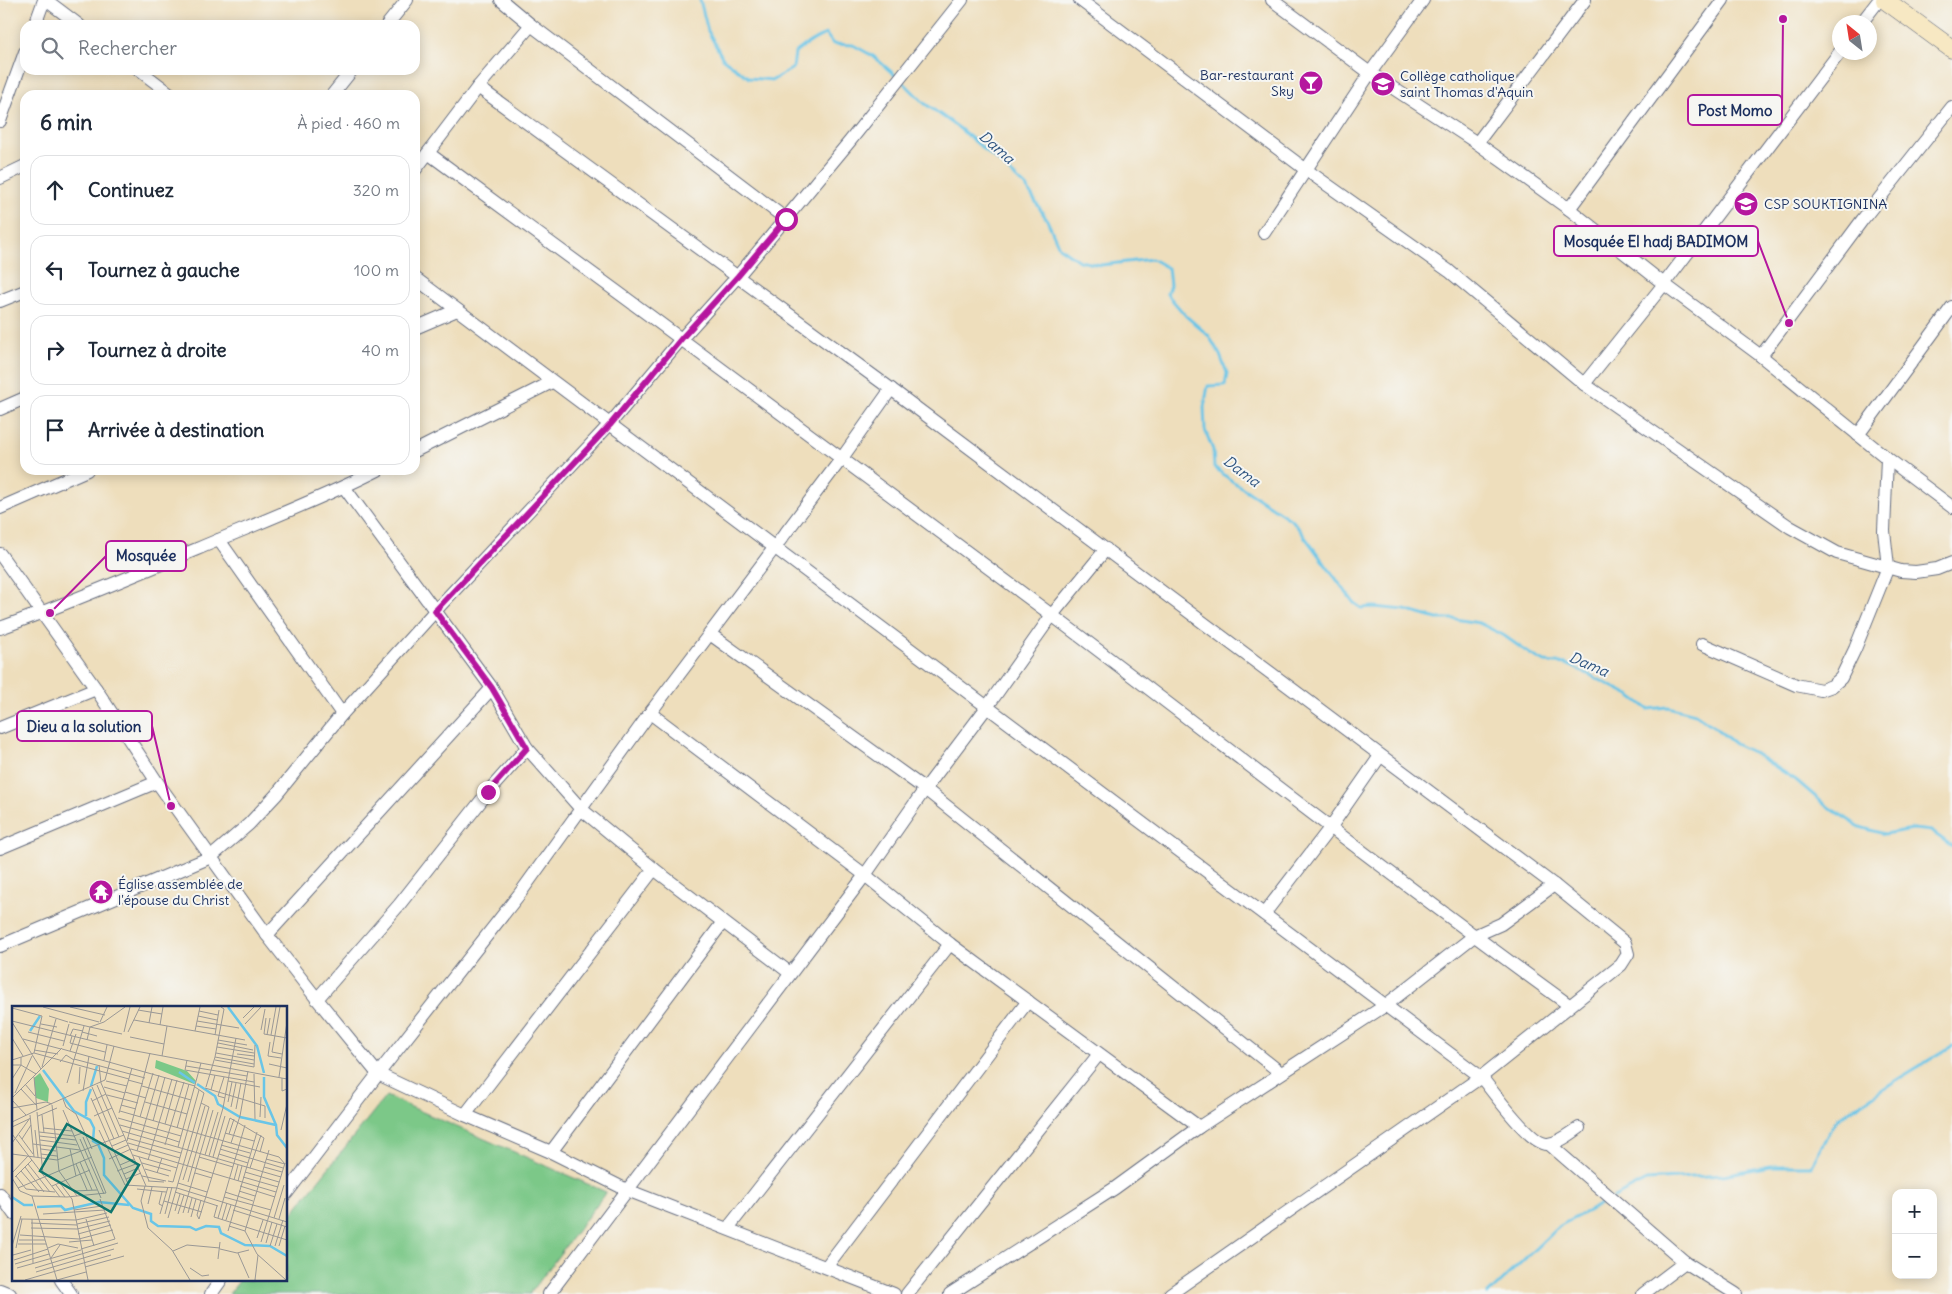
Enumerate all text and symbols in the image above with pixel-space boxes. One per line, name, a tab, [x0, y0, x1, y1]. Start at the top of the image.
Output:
north arrow	[1832, 15, 1877, 60]
search box	[20, 20, 420, 75]
icon: search	[38, 34, 66, 62]
text: Rechercher	[78, 36, 177, 60]
place label: Bar-restaurant Sky	[1200, 66, 1294, 100]
place label: Collège catholique saint Thomas d'Aquin	[1400, 67, 1533, 101]
bar icon: Bar-restaurant Sky	[1298, 70, 1324, 96]
school or university icon: Collège catholique saint Thomas d'Aquin	[1370, 71, 1396, 97]
callout: Post Momo	[1688, 95, 1782, 125]
text: Post Momo	[1698, 101, 1773, 120]
text: 6 min	[40, 109, 92, 136]
text: À pied · 460 m	[297, 113, 400, 133]
water label: Dama	[975, 126, 1020, 169]
icon: ahead	[41, 176, 69, 204]
text: Continuez	[88, 178, 174, 202]
text: 320 m	[353, 180, 399, 200]
school or university icon: CSP SOUKTIGNINA	[1733, 191, 1759, 217]
place label: CSP SOUKTIGNINA	[1764, 195, 1887, 213]
route start	[775, 208, 798, 231]
callout: Mosquée El hadj BADIMOM	[1554, 226, 1758, 256]
text: Mosquée El hadj BADIMOM	[1564, 232, 1748, 252]
icon: left	[41, 256, 69, 284]
text: Tournez à gauche	[88, 258, 240, 282]
text: 100 m	[354, 260, 399, 280]
icon: right	[41, 336, 69, 364]
text: Tournez à droite	[88, 338, 227, 362]
text: 40 m	[361, 340, 399, 360]
icon: arrive	[41, 416, 69, 444]
text: Arrivée à destination	[88, 418, 264, 442]
water label: Dama	[1220, 451, 1265, 492]
callout: Mosquée	[106, 541, 186, 571]
text: Mosquée	[116, 546, 176, 566]
water label: Dama	[1566, 647, 1613, 681]
callout: Dieu a la solution	[17, 711, 152, 741]
text: Dieu a la solution	[27, 717, 142, 736]
route end	[477, 781, 500, 804]
place label: Église assemblée de l'épouse du Christ	[118, 875, 243, 909]
temple icon: Église assemblée de l'épouse du Christ	[88, 879, 114, 905]
inset map	[12, 1006, 288, 1282]
map controls	[1892, 1189, 1937, 1279]
button: +	[1892, 1189, 1937, 1234]
button: −	[1892, 1234, 1937, 1279]

